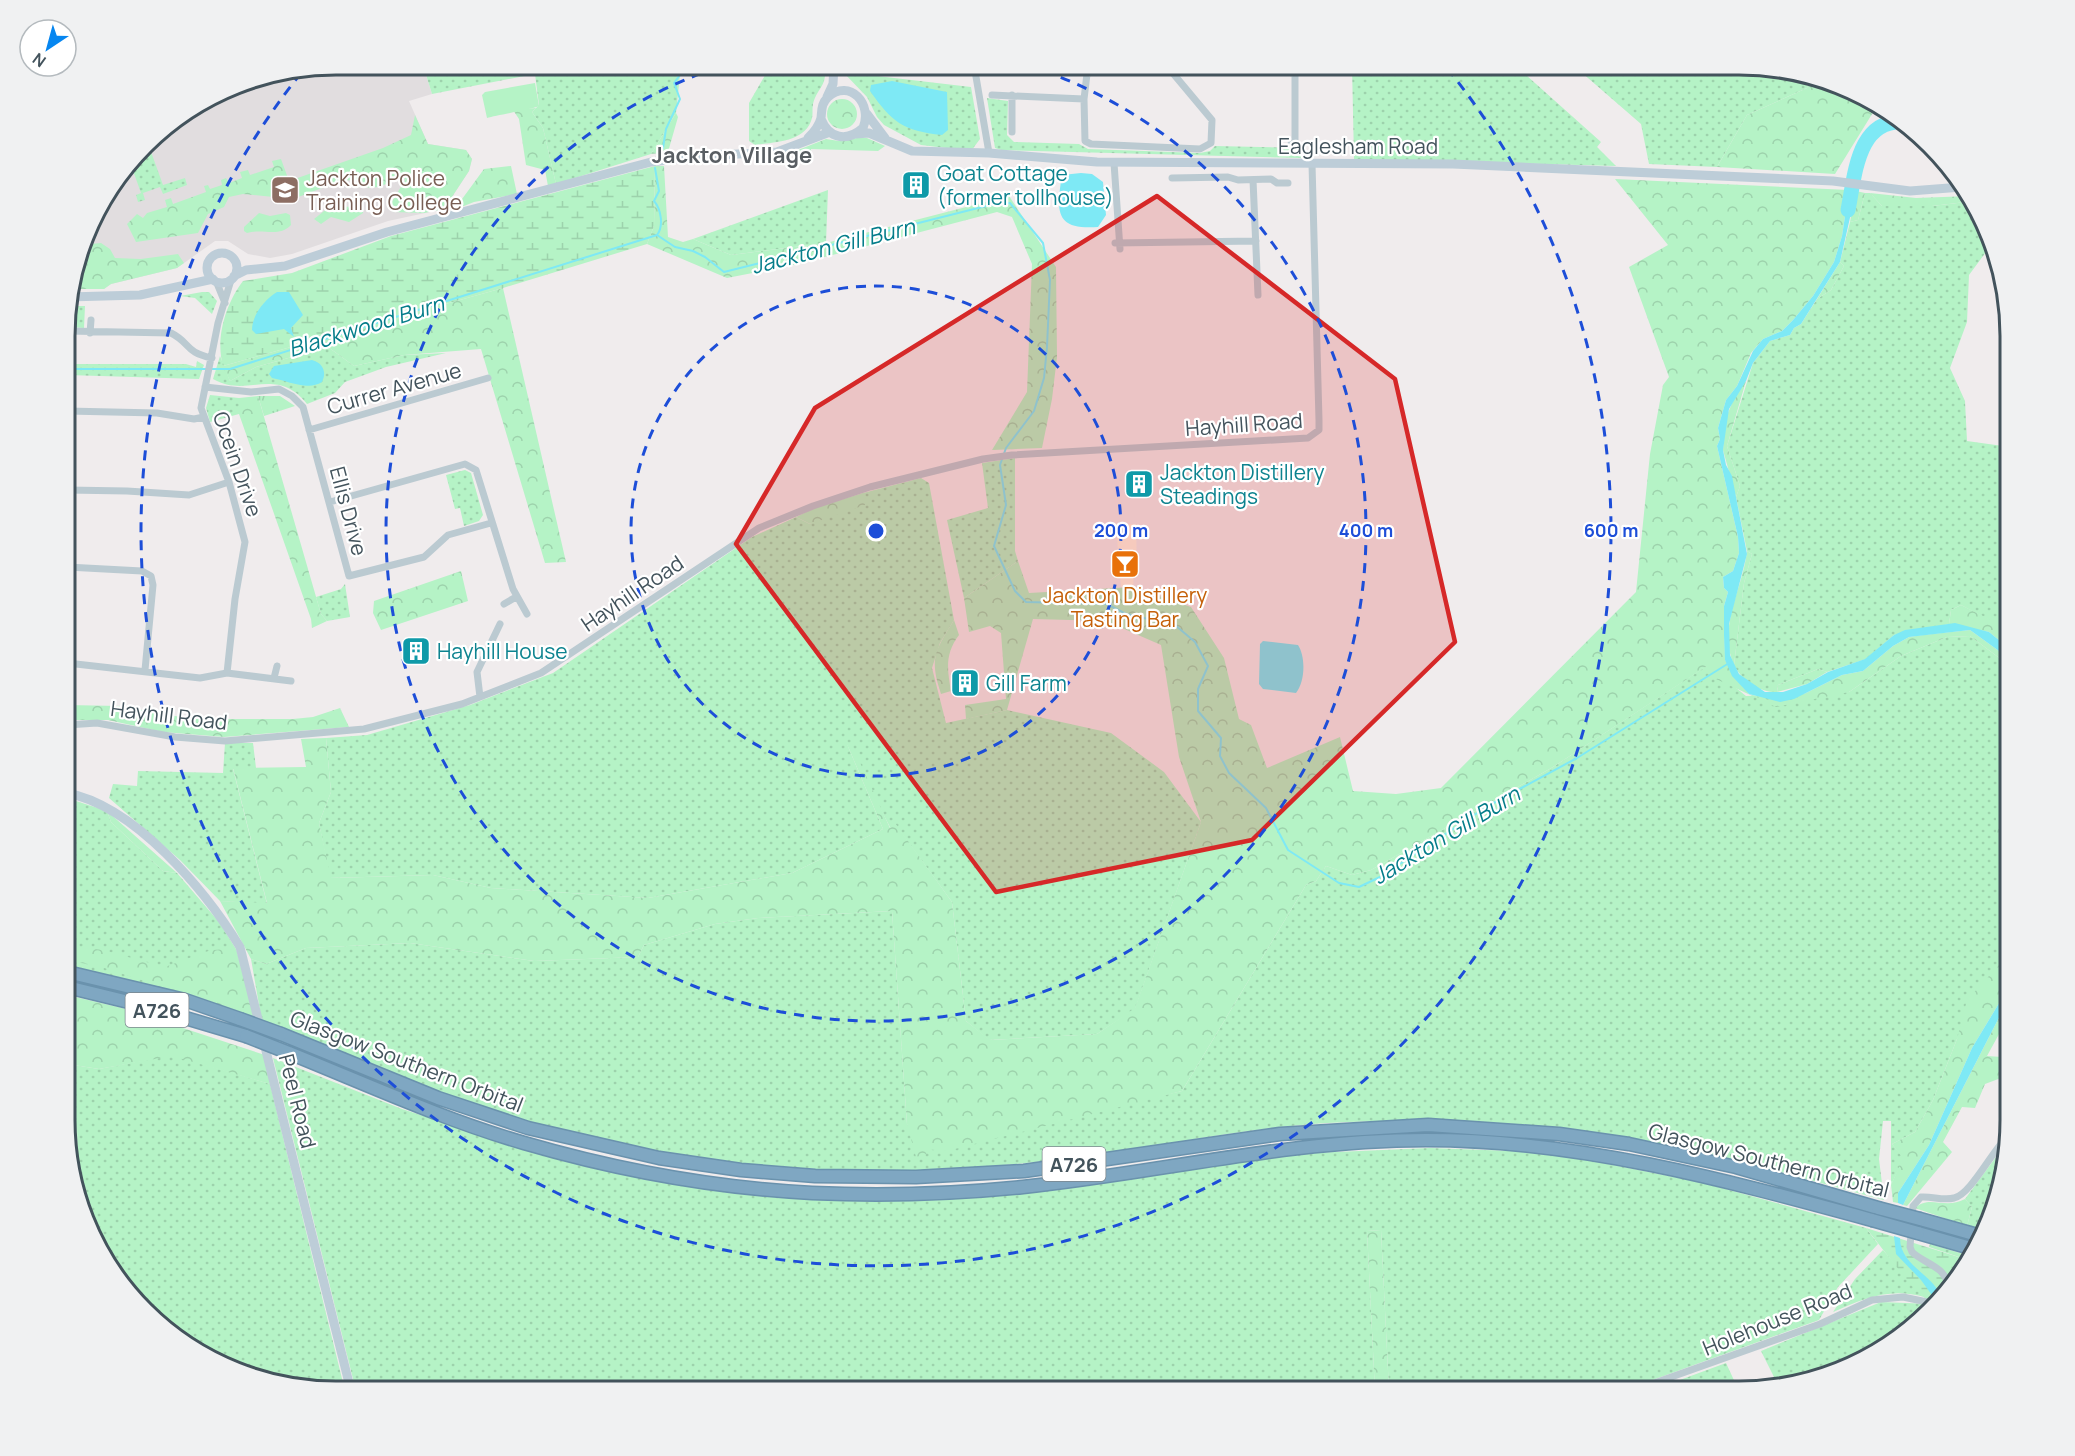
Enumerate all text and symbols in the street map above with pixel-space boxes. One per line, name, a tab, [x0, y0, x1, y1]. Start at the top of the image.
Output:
north arrow	[18, 18, 78, 78]
text: N	[28, 48, 50, 72]
street label: Eaglesham Road	[1278, 132, 1438, 160]
district label: Jackton Village	[652, 140, 812, 170]
place label: Goat Cottage (former tollhouse)	[937, 159, 1114, 211]
place label: Jackton Police Training College	[306, 164, 462, 216]
building icon: Goat Cottage (former tollhouse)	[900, 169, 932, 201]
school or university icon: Jackton Police Training College	[269, 174, 301, 206]
water label: Jackton Gill Burn	[748, 211, 919, 281]
water label: Blackwood Burn	[284, 288, 448, 364]
street label: Currer Avenue	[324, 355, 464, 421]
street label: Hayhill Road	[1184, 406, 1304, 442]
street label: Ocein Drive	[207, 408, 269, 520]
place label: Jackton Distillery Steadings	[1160, 458, 1324, 510]
street label: Ellis Drive	[324, 463, 374, 559]
building icon: Jackton Distillery Steadings	[1123, 468, 1155, 500]
text: 200 m	[1094, 518, 1148, 542]
text: 400 m	[1339, 518, 1393, 542]
text: 600 m	[1584, 518, 1638, 542]
centre of rings	[866, 521, 886, 541]
street label: Hayhill Road	[575, 548, 689, 638]
bar icon: Jackton Distillery Tasting Bar	[1109, 548, 1141, 580]
place label: Jackton Distillery Tasting Bar	[1043, 581, 1207, 633]
building icon: Hayhill House	[400, 635, 432, 667]
place label: Hayhill House	[437, 637, 567, 665]
building icon: Gill Farm	[949, 667, 981, 699]
place label: Gill Farm	[986, 669, 1067, 697]
street label: Hayhill Road	[109, 694, 229, 736]
water label: Jackton Gill Burn	[1367, 779, 1526, 891]
road number: A726	[126, 993, 188, 1027]
street label: Glasgow Southern Orbital	[286, 1004, 528, 1118]
street label: Peel Road	[273, 1051, 323, 1151]
street label: Glasgow Southern Orbital	[1646, 1116, 1892, 1204]
road number: A726	[1042, 1147, 1106, 1181]
street label: Holehouse Road	[1698, 1276, 1856, 1362]

